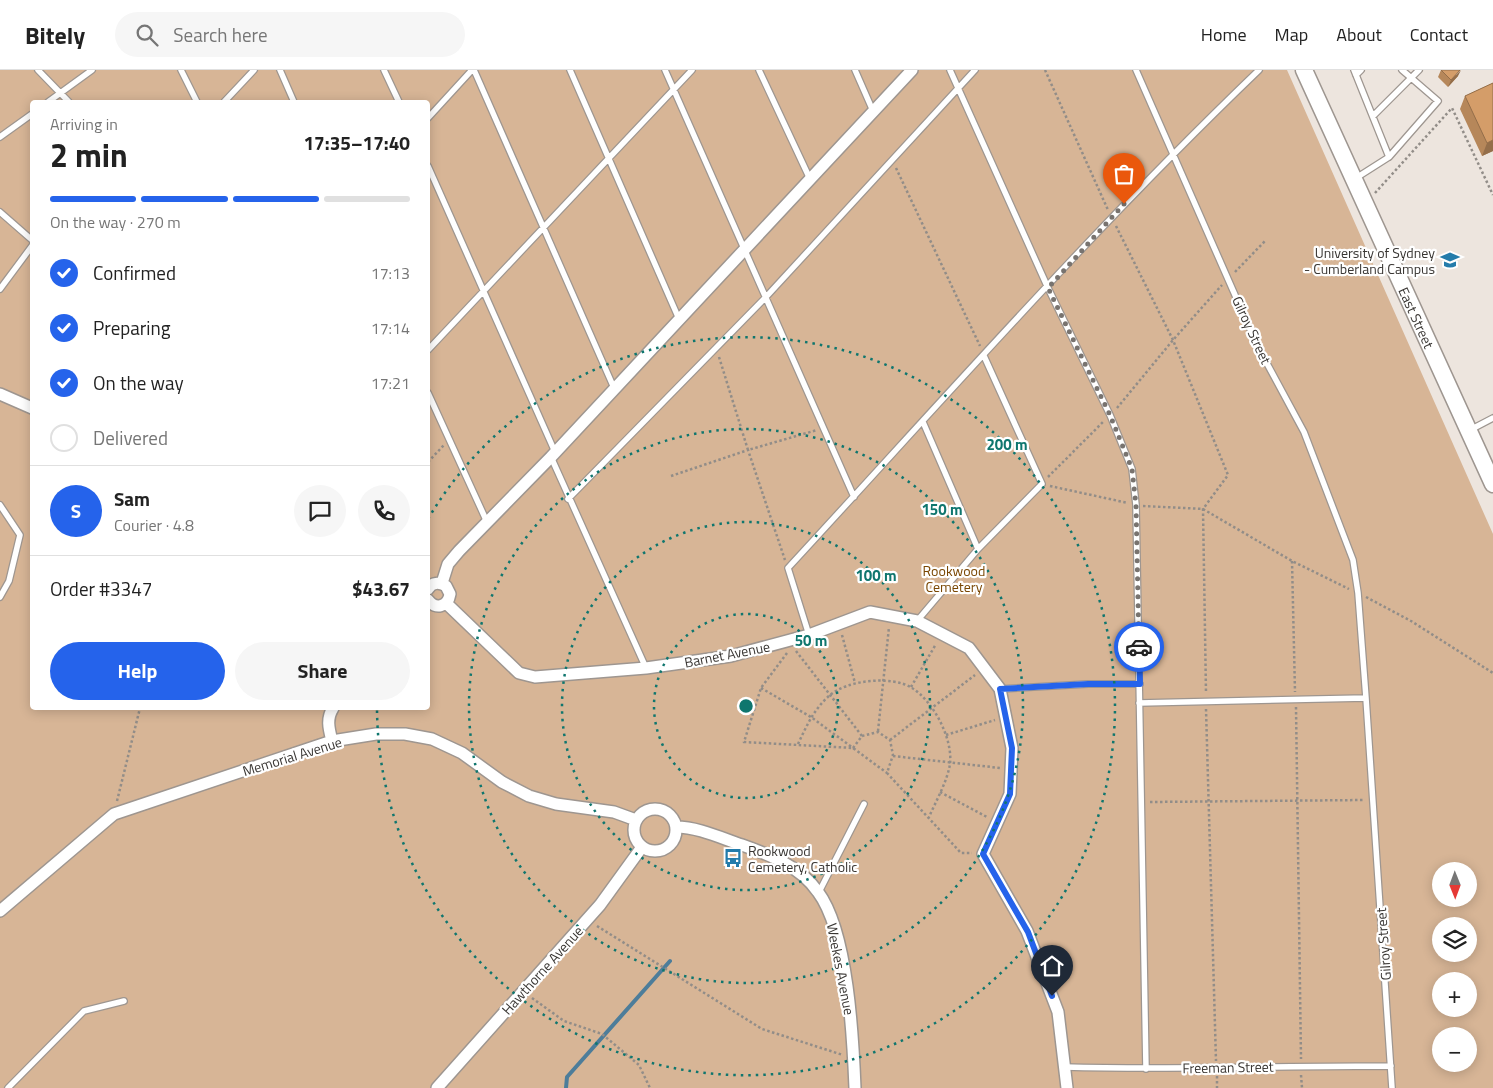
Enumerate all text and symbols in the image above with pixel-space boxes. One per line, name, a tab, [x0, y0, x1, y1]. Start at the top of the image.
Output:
search box	[115, 12, 465, 57]
text: Bitely	[25, 17, 85, 53]
text: Search here	[173, 20, 268, 49]
icon: search	[133, 21, 161, 49]
text: Home	[1201, 21, 1247, 48]
text: Map	[1275, 21, 1308, 48]
text: About	[1336, 21, 1382, 48]
text: Contact	[1410, 21, 1468, 48]
text: Arriving in	[50, 112, 118, 136]
text: 17:35–17:40	[303, 128, 410, 157]
text: 2 min	[50, 131, 128, 179]
pin	[1103, 153, 1145, 204]
icon: bag	[1110, 160, 1138, 188]
text: On the way · 270 m	[50, 210, 181, 234]
place label: University of Sydney - Cumberland Campus	[1304, 242, 1435, 279]
school or university icon: University of Sydney - Cumberland Campus	[1439, 249, 1461, 271]
text: Confirmed	[93, 258, 176, 287]
icon: check	[50, 259, 78, 287]
text: 17:13	[371, 261, 410, 285]
street label: East Street	[1394, 283, 1440, 352]
street label: Gilroy Street	[1227, 293, 1277, 368]
text: Preparing	[93, 313, 170, 342]
icon: check	[50, 314, 78, 342]
text: 17:14	[371, 316, 410, 340]
text: On the way	[93, 368, 184, 397]
icon: check	[50, 369, 78, 397]
text: 17:21	[371, 371, 410, 395]
text: Delivered	[93, 423, 168, 452]
text: 200 m	[986, 433, 1028, 456]
text: Sam	[114, 484, 150, 513]
button: chat	[294, 485, 346, 537]
button: phone	[358, 485, 410, 537]
text: S	[71, 496, 81, 525]
text: 150 m	[921, 498, 963, 521]
text: Courier · 4.8	[114, 513, 194, 537]
park label: Rookwood Cemetery	[923, 560, 985, 597]
text: 100 m	[855, 564, 897, 587]
text: Order #3347	[50, 574, 152, 603]
text: $43.67	[352, 574, 410, 603]
courier	[1114, 622, 1164, 672]
text: 50 m	[795, 629, 827, 652]
icon: car	[1125, 633, 1153, 661]
street label: Barnet Avenue	[682, 635, 772, 673]
button: Help	[50, 642, 225, 700]
button: Share	[235, 642, 410, 700]
centre of rings	[737, 697, 755, 715]
street label: Memorial Avenue	[240, 731, 344, 781]
place label: Rookwood Cemetery, Catholic	[748, 840, 857, 877]
bus stop icon: Rookwood Cemetery, Catholic	[722, 847, 744, 869]
north arrow	[1432, 862, 1478, 908]
map controls	[1432, 862, 1477, 1072]
street label: Gilroy Street	[1370, 907, 1396, 981]
button: layers	[1432, 917, 1477, 962]
street label: Hawthorne Avenue	[496, 921, 588, 1019]
street label: Weekes Avenue	[822, 921, 860, 1017]
pin	[1031, 945, 1073, 996]
icon: home	[1038, 952, 1066, 980]
button: +	[1432, 972, 1477, 1017]
button: −	[1432, 1027, 1477, 1072]
street label: Freeman Street	[1182, 1056, 1274, 1078]

